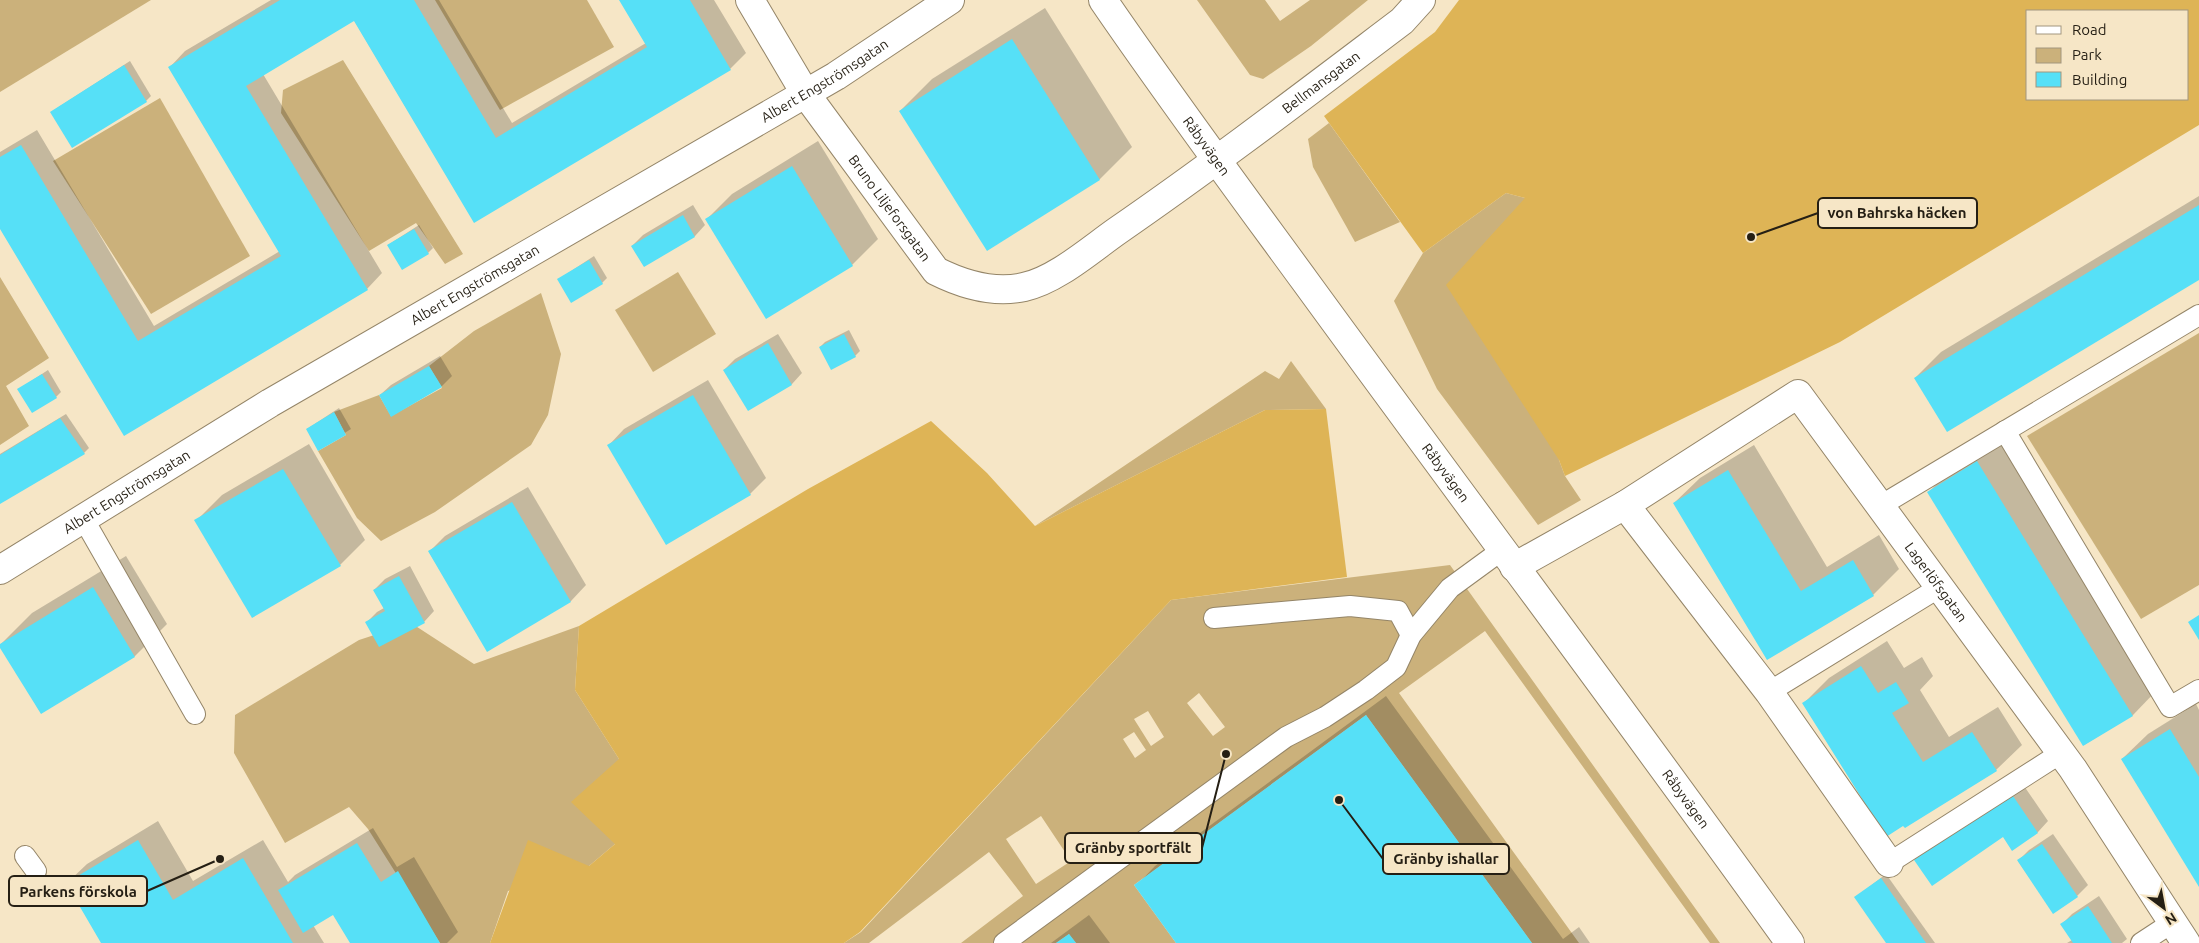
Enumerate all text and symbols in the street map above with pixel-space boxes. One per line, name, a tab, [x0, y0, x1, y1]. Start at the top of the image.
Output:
legend	[2026, 10, 2189, 100]
text: Road	[2072, 21, 2107, 38]
street label: Albert Engströmsgatan	[758, 36, 891, 125]
text: Park	[2072, 46, 2102, 63]
street label: Bellmansgatan	[1279, 48, 1363, 117]
text: Building	[2072, 71, 2127, 88]
street label: Råbyvägen	[1180, 114, 1233, 179]
street label: Bruno Liljeforsgatan	[845, 152, 934, 264]
callout: von Bahrska häcken	[1818, 198, 1977, 228]
text: von Bahrska häcken	[1828, 204, 1966, 221]
street label: Albert Engströmsgatan	[408, 241, 542, 328]
street label: Råbyvägen	[1419, 440, 1473, 505]
street label: Albert Engströmsgatan	[60, 446, 193, 537]
street label: Lagerlöfsgatan	[1902, 539, 1970, 625]
street label: Råbyvägen	[1659, 766, 1713, 832]
callout: Gränby sportfält	[1065, 833, 1202, 863]
text: Gränby sportfält	[1075, 839, 1192, 856]
callout: Gränby ishallar	[1383, 844, 1509, 874]
text: Gränby ishallar	[1393, 850, 1500, 867]
callout: Parkens förskola	[9, 876, 147, 906]
text: Parkens förskola	[19, 883, 137, 900]
north arrow	[2139, 883, 2189, 933]
text: N	[2162, 909, 2180, 929]

